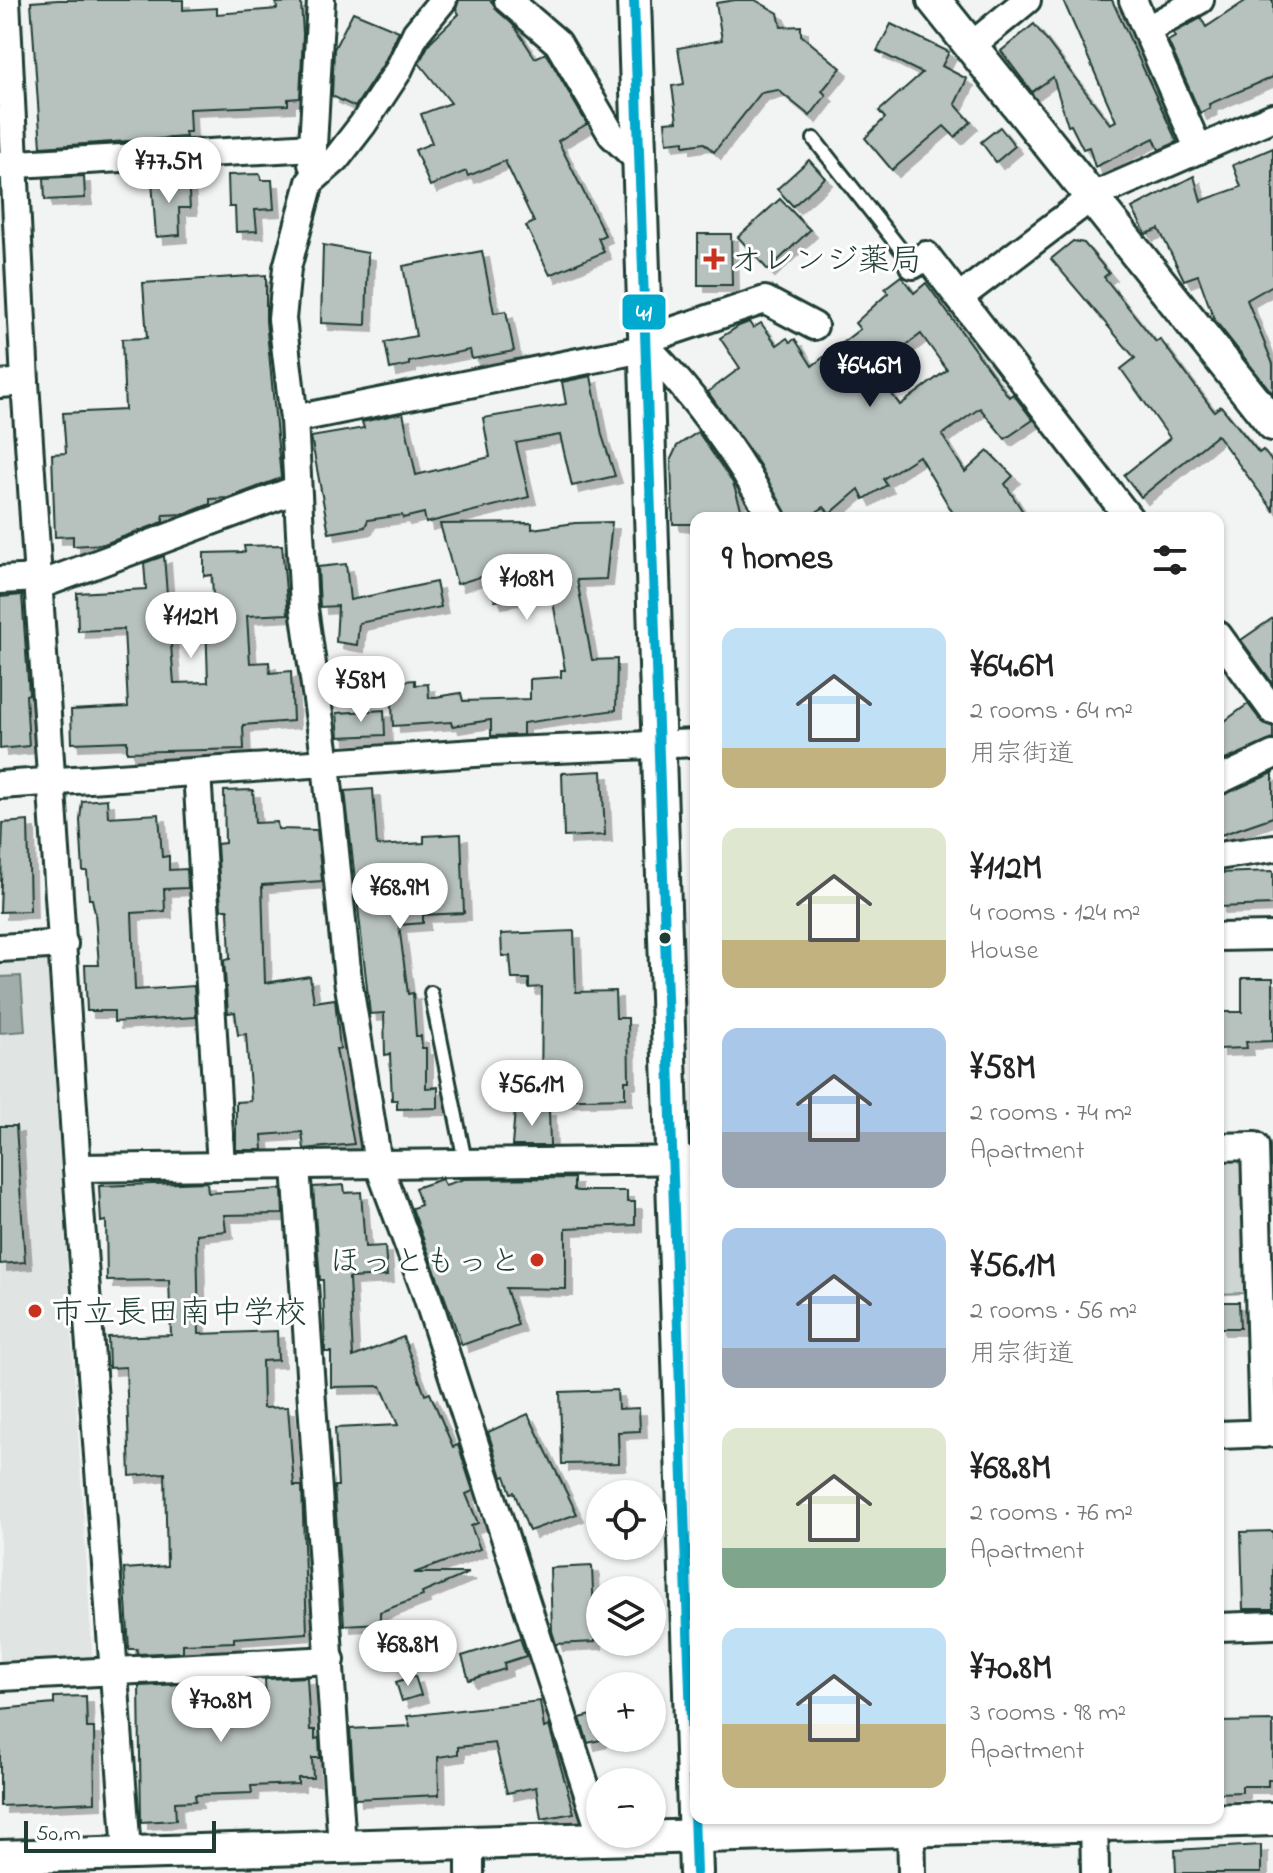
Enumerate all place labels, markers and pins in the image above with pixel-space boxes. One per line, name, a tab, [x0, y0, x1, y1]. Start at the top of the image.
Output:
pin: ¥77.5M	[104, 137, 234, 205]
place label: オレンジ薬局	[730, 239, 922, 286]
marker: オレンジ薬局	[705, 250, 723, 268]
pin: ¥64.6M	[805, 341, 935, 409]
pin: ¥108M	[471, 554, 583, 622]
pin: ¥112M	[135, 592, 247, 660]
pin: ¥58M	[314, 656, 408, 724]
pin: ¥68.9M	[335, 863, 465, 931]
unlabelled marker	[657, 930, 673, 946]
pin: ¥56.1M	[467, 1060, 597, 1128]
place label: ほっともっと	[329, 1240, 521, 1287]
marker: ほっともっと	[528, 1251, 546, 1269]
place label: 市立長田南中学校	[51, 1291, 307, 1338]
marker: 市立長田南中学校	[26, 1302, 44, 1320]
pin: ¥68.8M	[343, 1620, 473, 1688]
pin: ¥70.8M	[156, 1676, 286, 1744]

